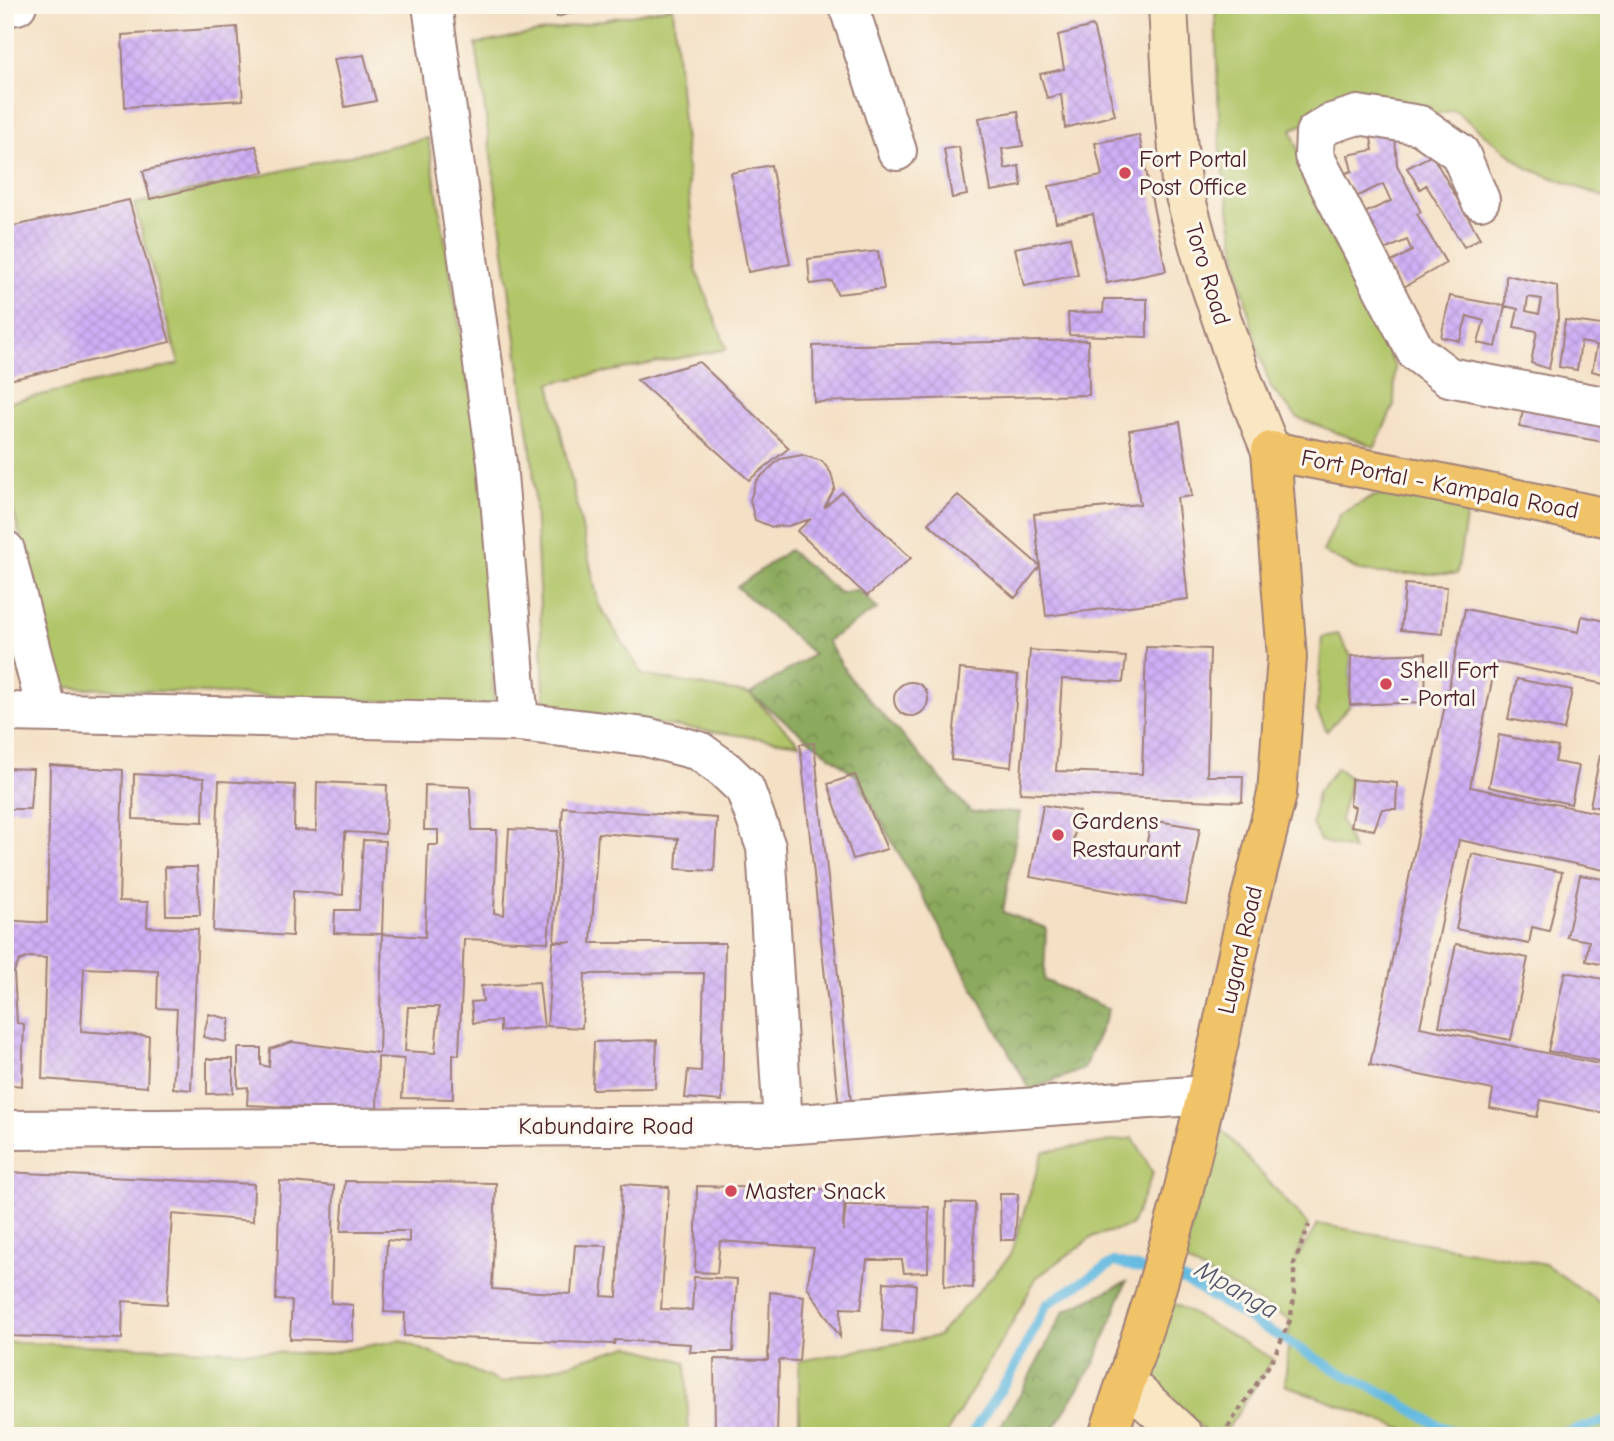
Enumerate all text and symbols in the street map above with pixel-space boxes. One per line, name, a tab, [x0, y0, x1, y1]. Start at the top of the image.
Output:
place label: Fort Portal Post Office	[1139, 145, 1247, 201]
marker: Fort Portal Post Office	[1117, 165, 1133, 181]
street label: Toro Road	[1179, 220, 1237, 328]
street label: Fort Portal - Kampala Road	[1299, 443, 1581, 525]
place label: Shell Fort - Portal	[1400, 656, 1499, 712]
marker: Shell Fort - Portal	[1378, 676, 1394, 692]
place label: Gardens Restaurant	[1072, 807, 1182, 863]
marker: Gardens Restaurant	[1050, 827, 1066, 843]
street label: Lugard Road	[1212, 883, 1268, 1017]
street label: Kabundaire Road	[518, 1112, 694, 1140]
place label: Master Snack	[745, 1177, 886, 1205]
marker: Master Snack	[723, 1183, 739, 1199]
water label: Mpanga	[1189, 1254, 1283, 1325]

